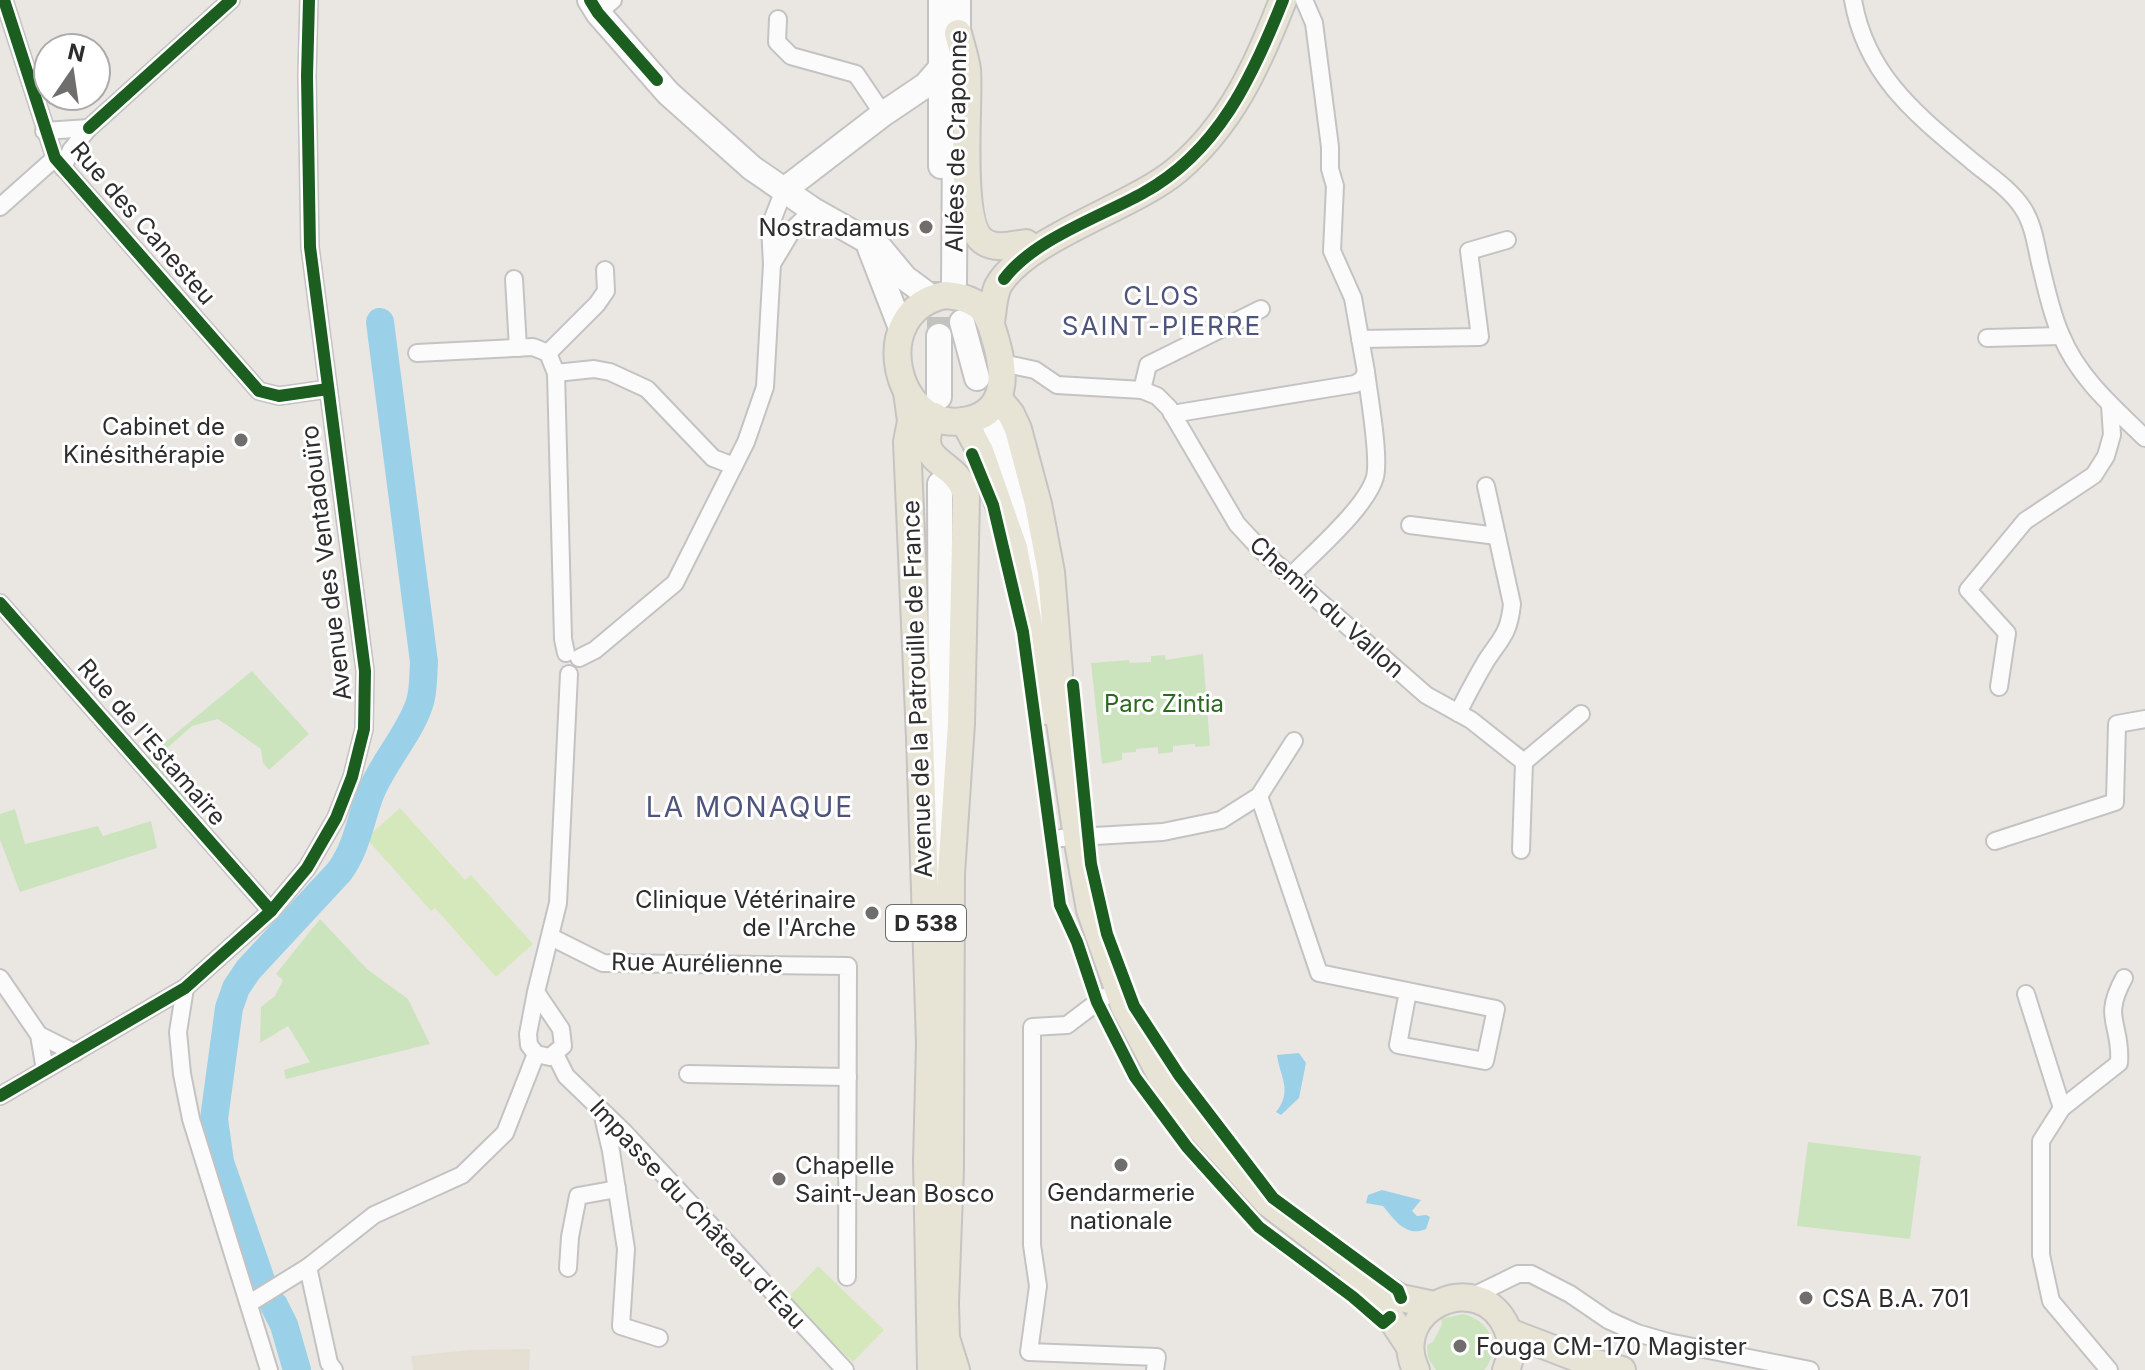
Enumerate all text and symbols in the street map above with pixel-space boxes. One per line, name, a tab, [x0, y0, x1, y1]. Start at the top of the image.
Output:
street label: Allées de Craponne	[940, 30, 972, 252]
north arrow	[32, 32, 112, 112]
text: N	[65, 38, 88, 67]
street label: Rue des Canesteu	[64, 136, 222, 310]
place label: Nostradamus	[758, 213, 910, 242]
marker: Nostradamus	[917, 218, 935, 236]
district label: CLOS SAINT-PIERRE	[1062, 280, 1262, 341]
place label: Cabinet de Kinésithérapie	[63, 412, 225, 469]
street label: Avenue des Ventadouïro	[295, 424, 357, 702]
marker: Cabinet de Kinésithérapie	[232, 431, 250, 449]
street label: Avenue de la Patrouille de France	[896, 500, 938, 878]
street label: Chemin du Vallon	[1244, 530, 1410, 684]
street label: Rue de l'Estamaïre	[72, 653, 232, 831]
park label: Parc Zintia	[1104, 689, 1224, 718]
district label: LA MONAQUE	[646, 790, 854, 824]
place label: Clinique Vétérinaire de l'Arche	[635, 885, 856, 942]
marker: Clinique Vétérinaire de l'Arche	[863, 904, 881, 922]
road number: D 538	[886, 905, 966, 941]
street label: Rue Aurélienne	[611, 947, 783, 979]
street label: Impasse du Château d'Eau	[584, 1093, 812, 1335]
place label: Chapelle Saint-Jean Bosco	[795, 1151, 994, 1208]
marker: Gendarmerie nationale	[1112, 1156, 1130, 1174]
marker: Chapelle Saint-Jean Bosco	[770, 1170, 788, 1188]
place label: Gendarmerie nationale	[1047, 1178, 1195, 1235]
place label: CSA B.A. 701	[1822, 1284, 1969, 1313]
marker: CSA B.A. 701	[1797, 1289, 1815, 1307]
place label: Fouga CM-170 Magister	[1476, 1332, 1747, 1361]
marker: Fouga CM-170 Magister	[1451, 1337, 1469, 1355]

